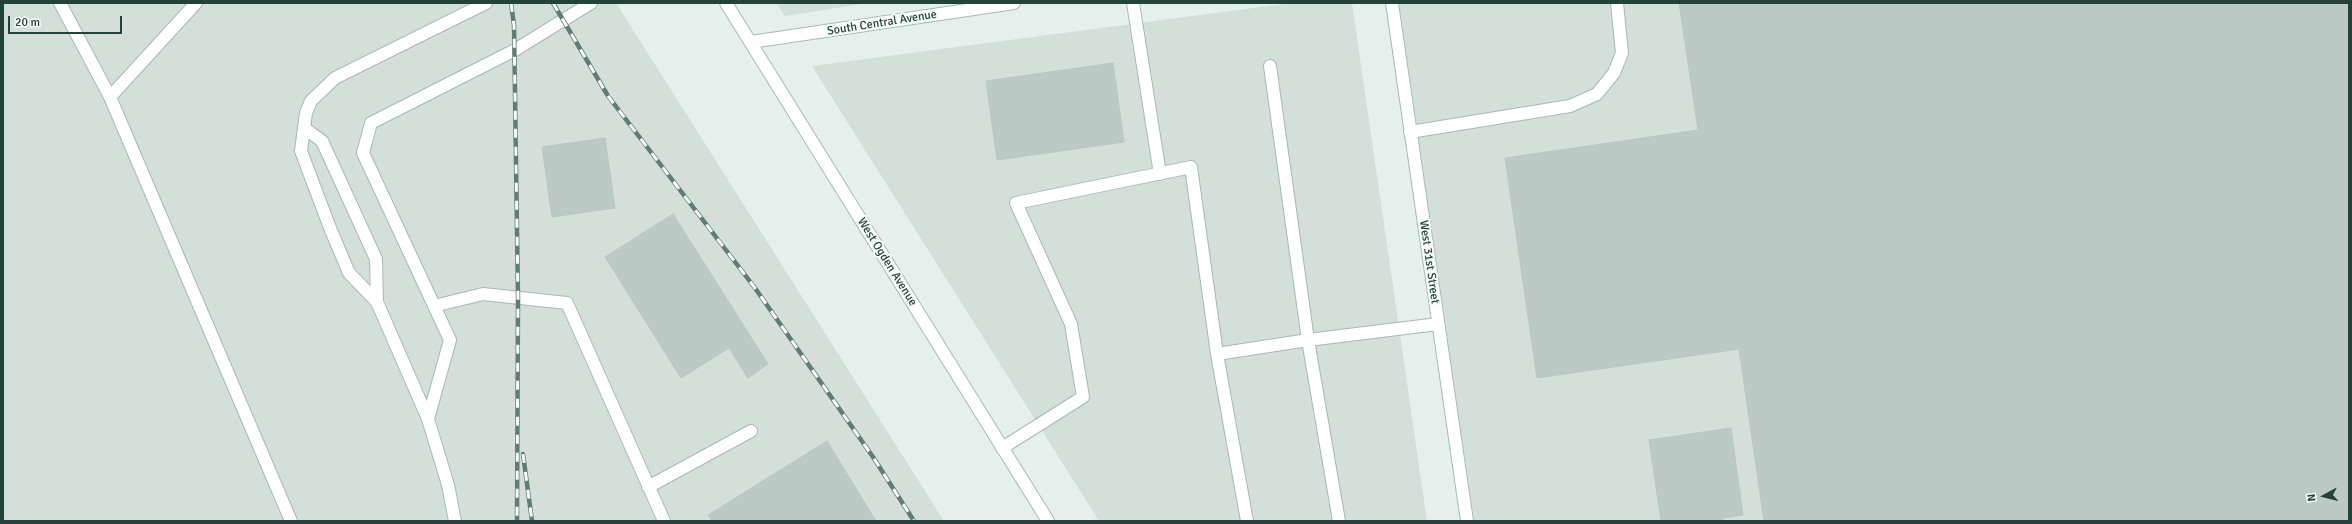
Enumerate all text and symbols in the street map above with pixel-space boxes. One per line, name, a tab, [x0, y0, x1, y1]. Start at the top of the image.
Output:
street label: South Central Avenue	[826, 7, 938, 39]
scale bar	[10, 8, 124, 34]
text: 20 m	[15, 15, 40, 30]
street label: West Ogden Avenue	[854, 215, 920, 309]
street label: West 31st Street	[1416, 219, 1442, 305]
north arrow	[2304, 476, 2344, 516]
text: N	[2305, 493, 2319, 502]

